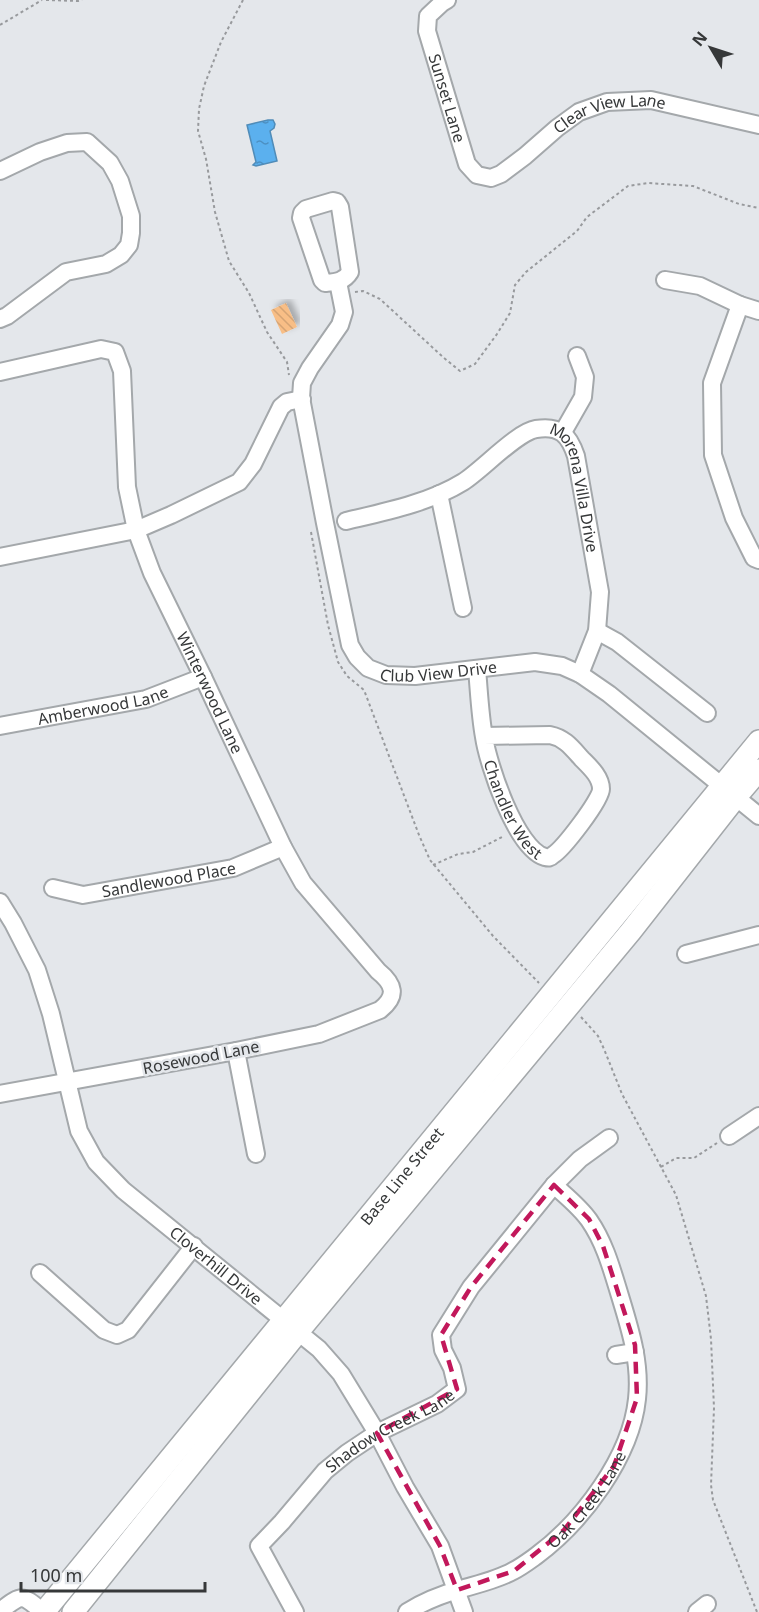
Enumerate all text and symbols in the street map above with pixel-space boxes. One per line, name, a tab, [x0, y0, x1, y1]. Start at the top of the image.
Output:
north arrow	[681, 18, 741, 78]
text: N	[687, 27, 712, 51]
street label: Sunset Lane	[423, 51, 471, 145]
street label: Clear View Lane	[548, 88, 668, 138]
street label: Morena Villa Drive	[547, 417, 604, 554]
street label: Winterwood Lane	[171, 628, 248, 757]
street label: Club View Drive	[377, 656, 498, 687]
street label: Amberwood Lane	[36, 680, 171, 730]
street label: Chandler West	[479, 757, 547, 865]
street label: Sandlewood Place	[100, 857, 238, 902]
street label: Rosewood Lane	[141, 1035, 261, 1079]
street label: Base Line Street	[355, 1122, 449, 1230]
street label: Cloverhill Drive	[165, 1221, 267, 1310]
street label: Shadow Creek Lane	[321, 1384, 459, 1477]
street label: Oak Creek Lane	[542, 1447, 631, 1553]
scale bar	[21, 1555, 206, 1593]
text: 100 m	[30, 1563, 82, 1587]

